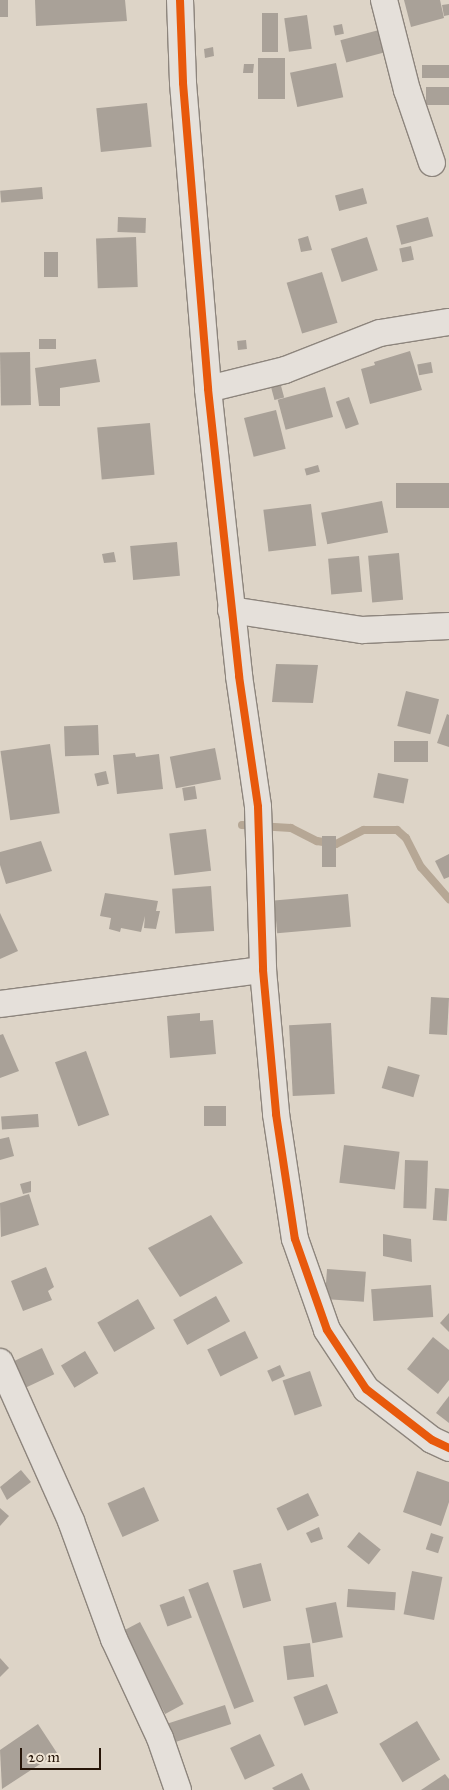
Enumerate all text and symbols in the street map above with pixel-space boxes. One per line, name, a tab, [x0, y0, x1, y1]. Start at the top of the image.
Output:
scale bar	[22, 1738, 104, 1770]
text: 20 m	[28, 1748, 60, 1766]

